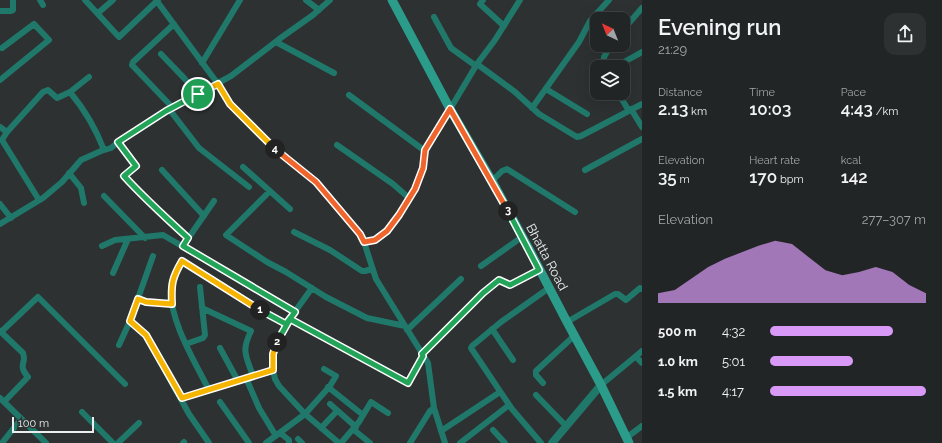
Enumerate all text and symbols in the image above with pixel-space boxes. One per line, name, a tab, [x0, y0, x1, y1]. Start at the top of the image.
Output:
north arrow	[590, 12, 630, 52]
map controls	[590, 12, 630, 100]
button: share	[884, 13, 926, 55]
text: Evening run	[658, 14, 781, 40]
text: 21:29	[658, 42, 687, 57]
button: layers	[590, 60, 630, 100]
pin	[181, 77, 215, 111]
icon: arrive	[187, 83, 209, 105]
text: Distance	[658, 86, 702, 99]
text: Time	[749, 86, 775, 99]
text: Pace	[841, 86, 866, 99]
text: 2.13	[658, 99, 688, 119]
text: 10:03	[749, 99, 791, 119]
text: 4:43	[841, 99, 873, 119]
text: km	[688, 105, 707, 118]
text: /km	[873, 105, 898, 118]
pin: 4	[265, 139, 285, 159]
text: 4	[272, 142, 278, 155]
text: Elevation	[658, 154, 705, 167]
text: Heart rate	[749, 154, 800, 167]
text: kcal	[841, 154, 861, 167]
text: 35	[658, 167, 677, 187]
text: 170	[749, 167, 777, 187]
text: 142	[841, 167, 868, 187]
text: m	[677, 173, 690, 186]
text: bpm	[777, 173, 804, 186]
pin: 3	[498, 201, 518, 221]
text: 3	[505, 204, 511, 217]
text: Elevation	[658, 212, 713, 227]
text: 277–307 m	[862, 212, 926, 227]
street label: Bhatta Road	[523, 221, 571, 293]
pin: 1	[250, 300, 270, 320]
text: 1	[257, 303, 263, 316]
text: 500 m	[658, 324, 696, 339]
text: 4:32	[722, 324, 745, 339]
pin: 2	[267, 332, 287, 352]
text: 2	[274, 335, 280, 348]
text: 1.0 km	[658, 354, 698, 369]
text: 5:01	[722, 354, 745, 369]
text: 1.5 km	[658, 384, 697, 399]
text: 4:17	[722, 384, 744, 399]
scale bar	[12, 415, 94, 434]
text: 100 m	[18, 417, 49, 430]

